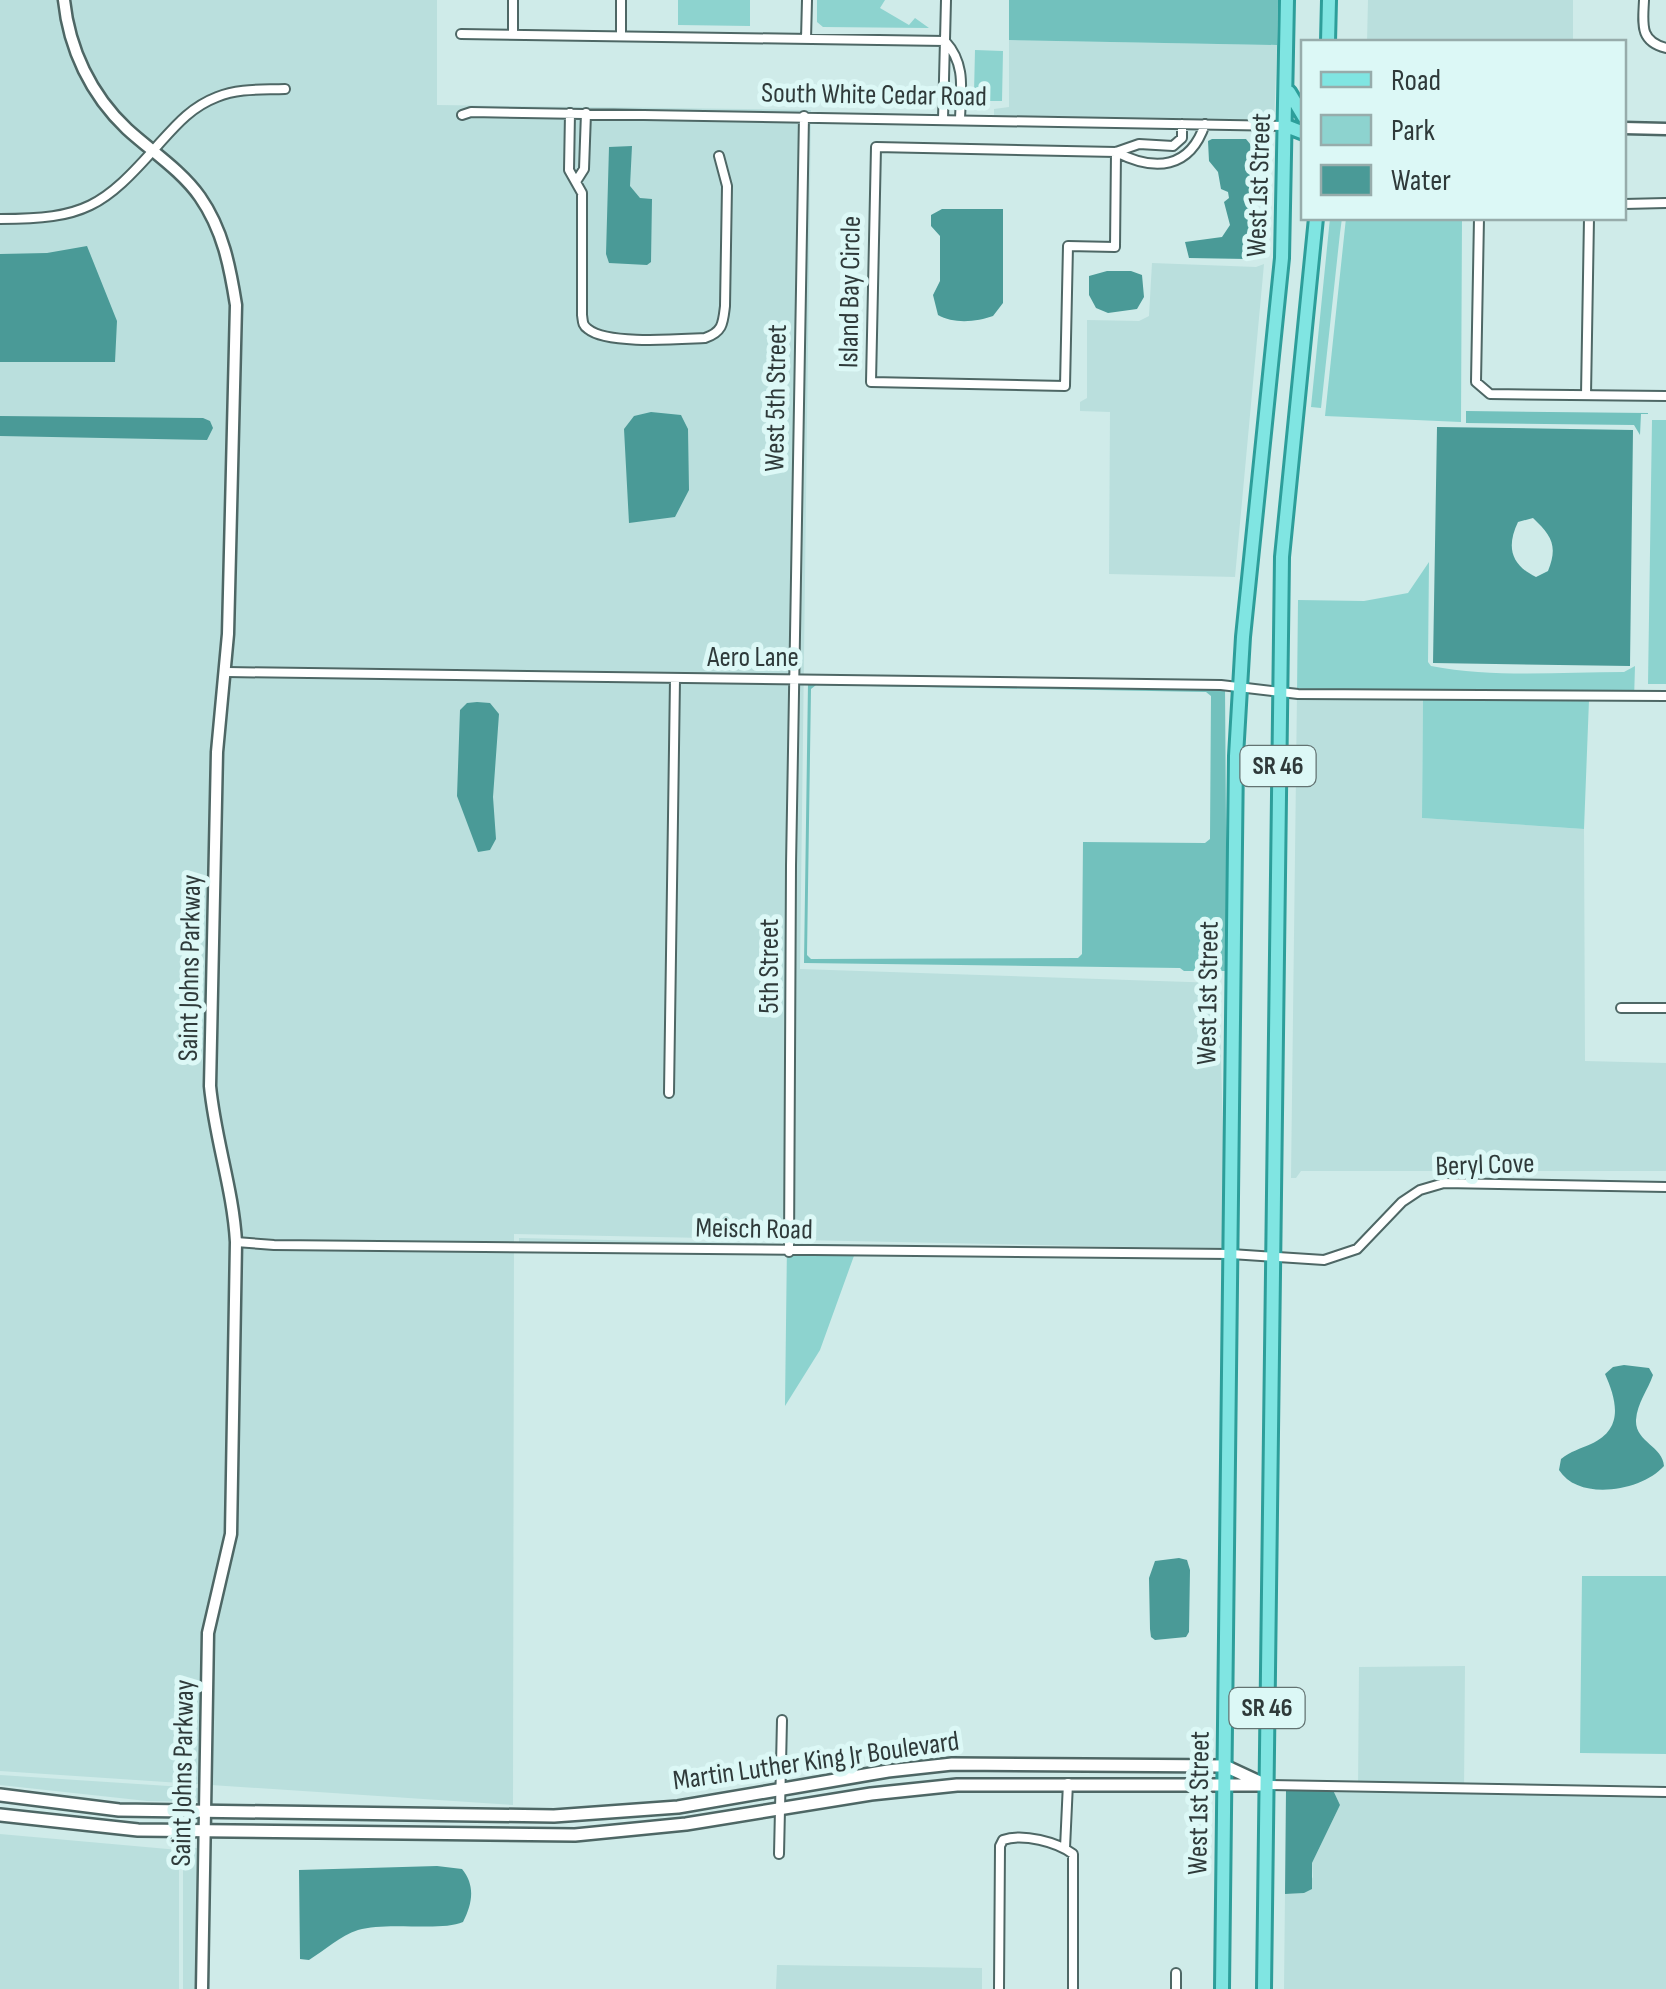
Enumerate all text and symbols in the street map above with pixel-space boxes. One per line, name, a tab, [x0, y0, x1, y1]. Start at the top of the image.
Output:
legend	[1301, 40, 1626, 220]
text: Road	[1391, 63, 1441, 99]
street label: South White Cedar Road	[761, 77, 987, 113]
street label: West 1st Street	[1240, 112, 1278, 258]
text: Park	[1391, 113, 1435, 149]
text: Water	[1391, 163, 1451, 199]
street label: Island Bay Circle	[832, 216, 868, 368]
street label: West 5th Street	[758, 324, 794, 472]
street label: Aero Lane	[706, 641, 799, 674]
road number: SR 46	[1240, 746, 1316, 786]
street label: Saint Johns Parkway	[172, 874, 208, 1062]
street label: 5th Street	[753, 918, 786, 1014]
street label: West 1st Street	[1190, 921, 1226, 1065]
street label: Beryl Cove	[1435, 1147, 1535, 1183]
street label: Meisch Road	[695, 1211, 813, 1247]
street label: Saint Johns Parkway	[165, 1679, 201, 1867]
road number: SR 46	[1230, 1688, 1304, 1728]
street label: Martin Luther King Jr Boulevard	[671, 1725, 961, 1797]
street label: West 1st Street	[1181, 1731, 1217, 1875]

